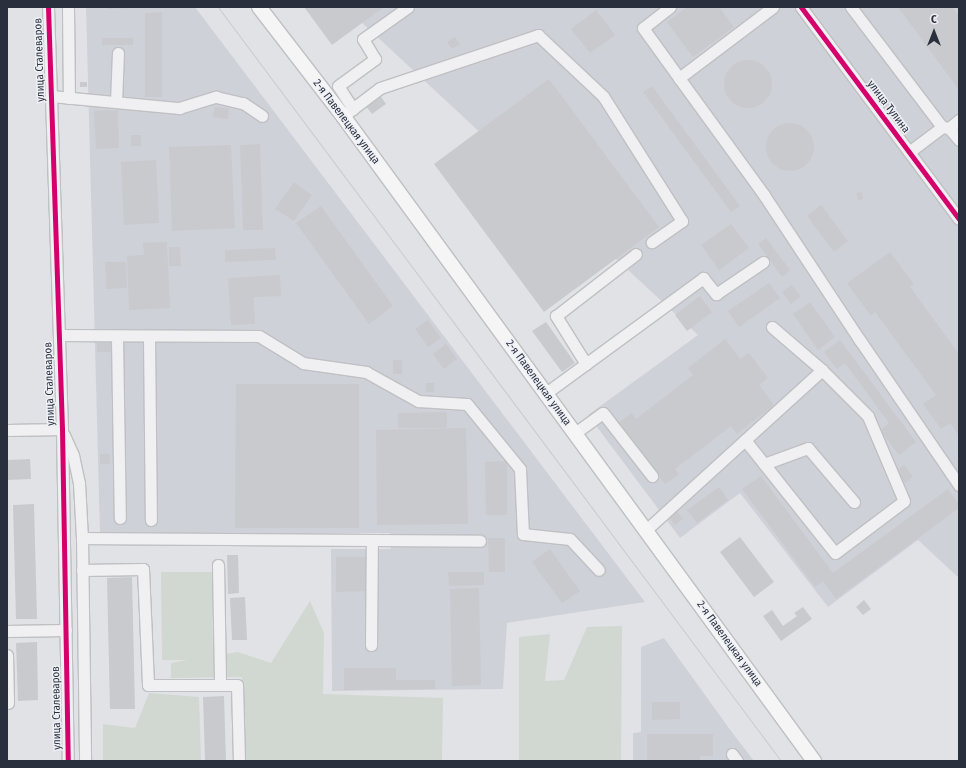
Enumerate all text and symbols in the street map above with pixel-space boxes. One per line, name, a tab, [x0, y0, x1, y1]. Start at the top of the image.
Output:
north arrow	[914, 12, 954, 52]
text: С	[931, 13, 937, 26]
street label: улица Сталеваров	[32, 18, 48, 102]
street label: 2-я Павелецкая улица	[310, 77, 382, 167]
street label: улица Тулина	[864, 78, 912, 136]
street label: 2-я Павелецкая улица	[503, 338, 573, 428]
street label: улица Сталеваров	[42, 342, 58, 426]
street label: 2-я Павелецкая улица	[694, 599, 764, 689]
street label: улица Сталеваров	[50, 666, 64, 750]

